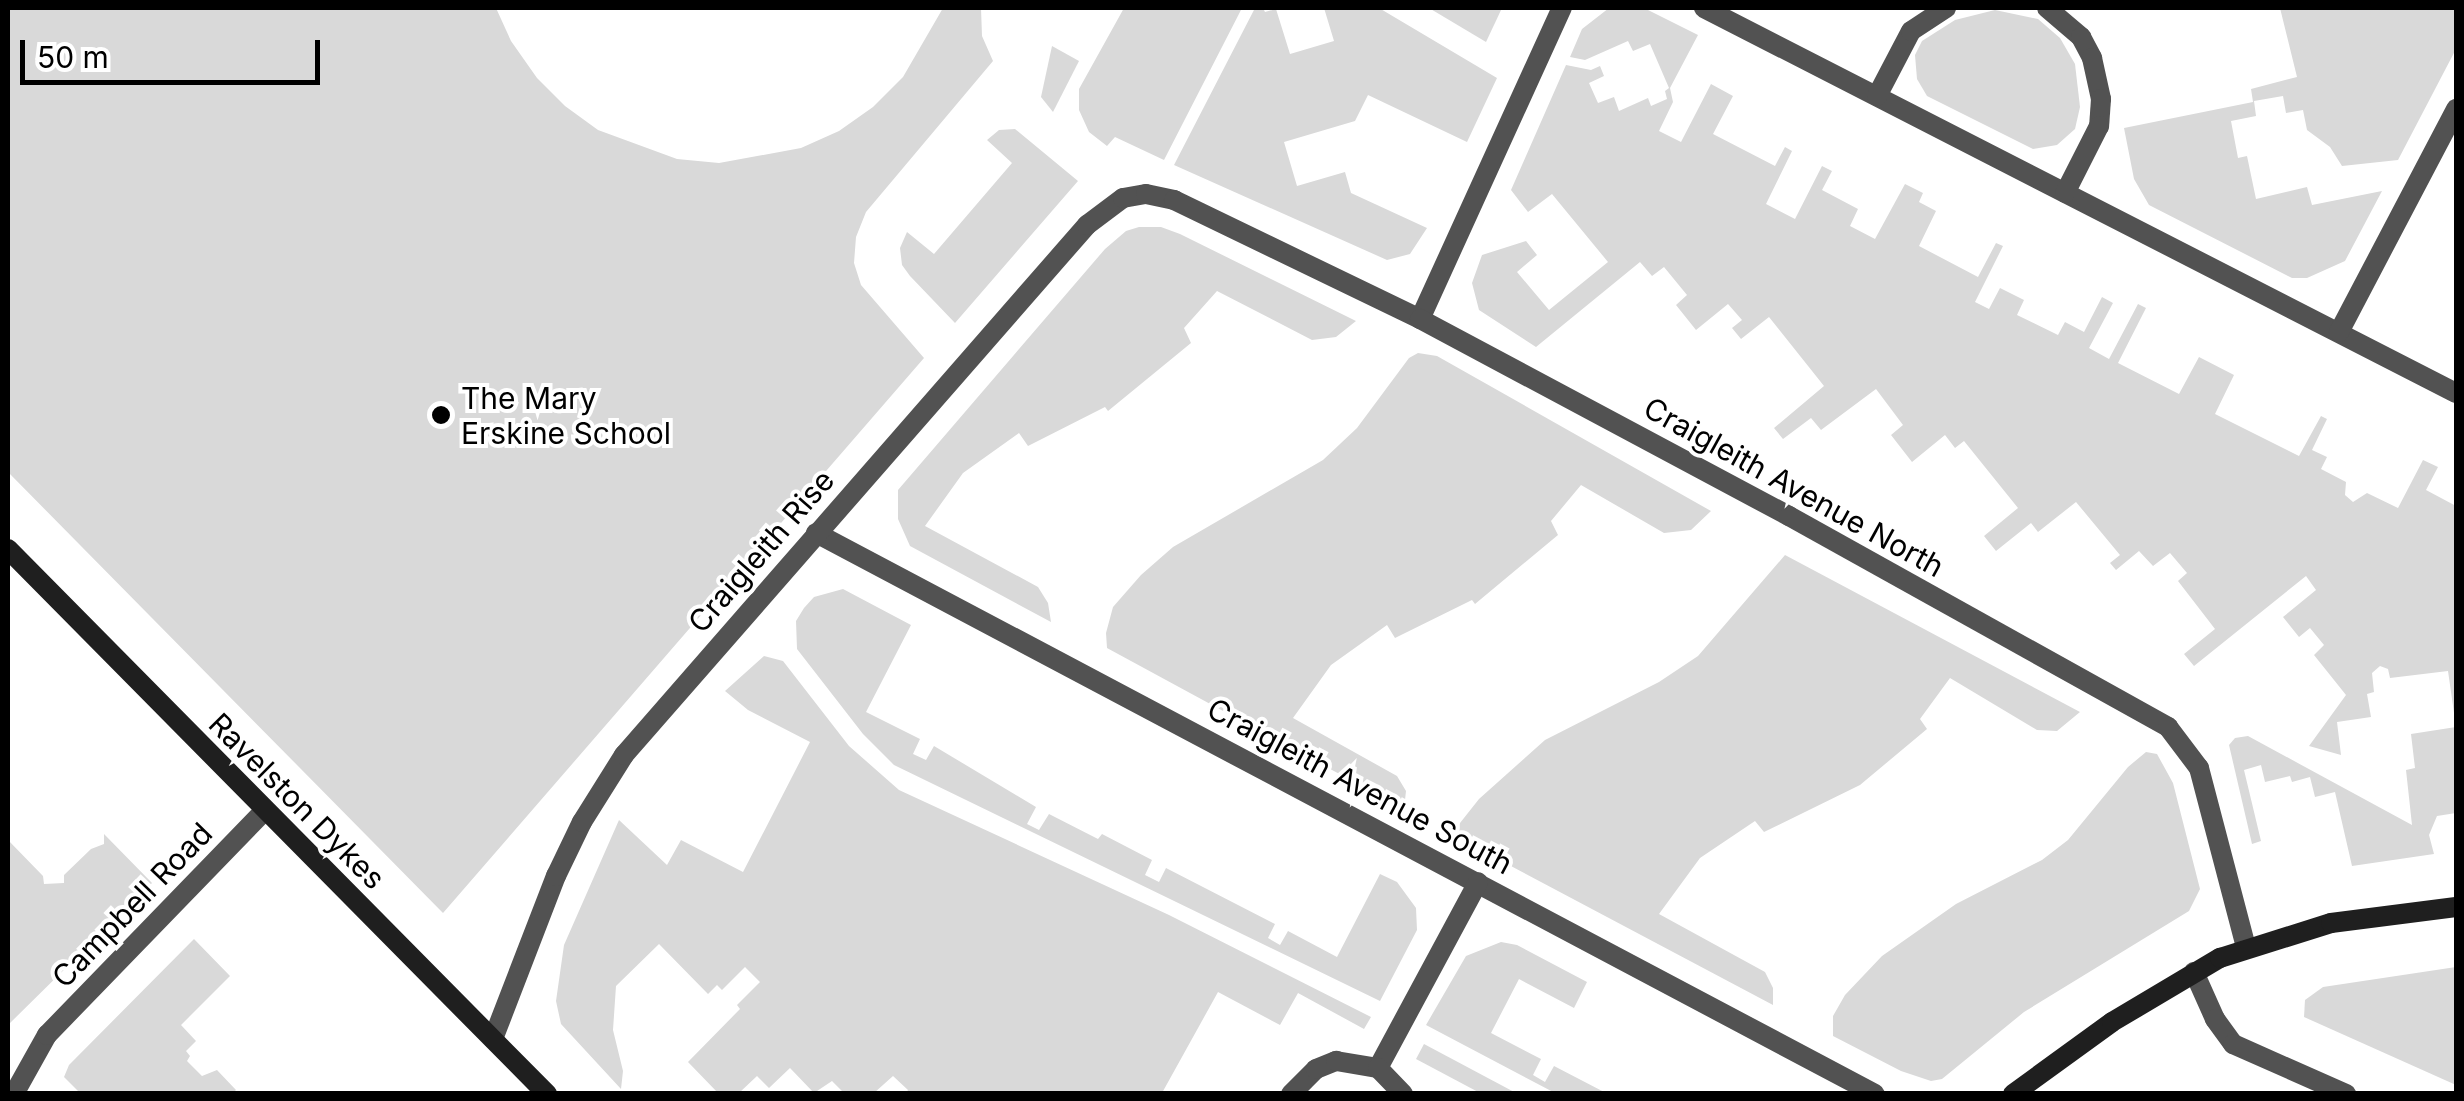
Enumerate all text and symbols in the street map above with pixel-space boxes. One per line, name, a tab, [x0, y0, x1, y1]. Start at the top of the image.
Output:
scale bar	[25, 20, 325, 82]
text: 50 m	[37, 39, 109, 75]
place label: The Mary Erskine School	[461, 380, 671, 450]
street label: Craigleith Avenue North	[1638, 389, 1950, 585]
marker: The Mary Erskine School	[430, 404, 452, 426]
street label: Craigleith Rise	[681, 462, 841, 640]
street label: Craigleith Avenue South	[1201, 690, 1519, 882]
street label: Ravelston Dykes	[202, 706, 392, 896]
street label: Campbell Road	[45, 815, 219, 995]

